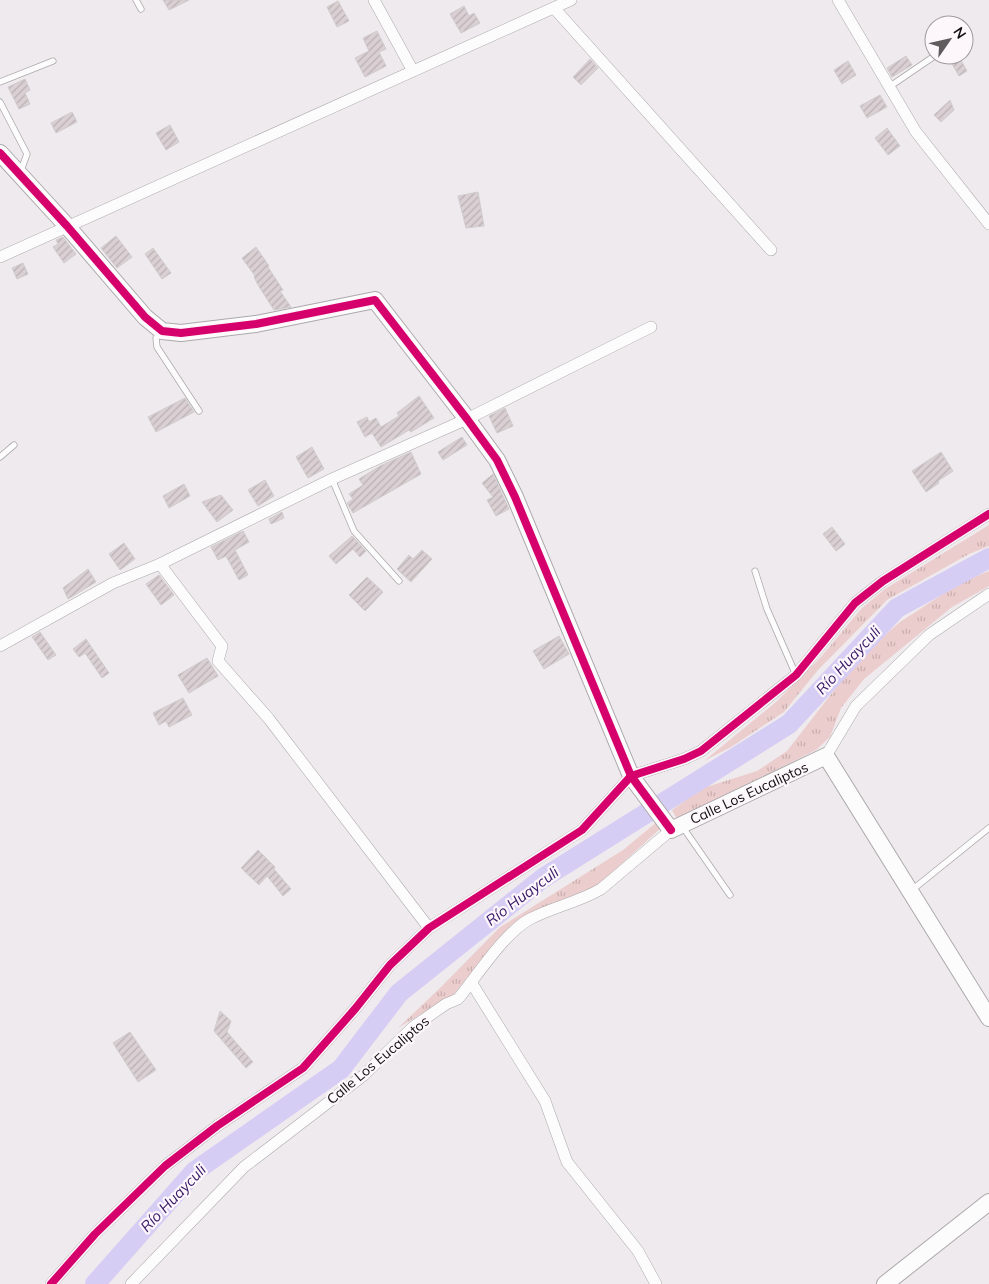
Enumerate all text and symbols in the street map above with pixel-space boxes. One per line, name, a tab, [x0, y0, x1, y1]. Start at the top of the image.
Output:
north arrow	[924, 15, 974, 65]
text: N	[949, 23, 970, 42]
water label: Río Huayculi	[812, 622, 885, 698]
street label: Calle Los Eucaliptos	[687, 758, 811, 828]
water label: Río Huayculi	[482, 862, 563, 930]
street label: Calle Los Eucaliptos	[323, 1012, 433, 1108]
water label: Río Huayculi	[136, 1160, 210, 1236]

